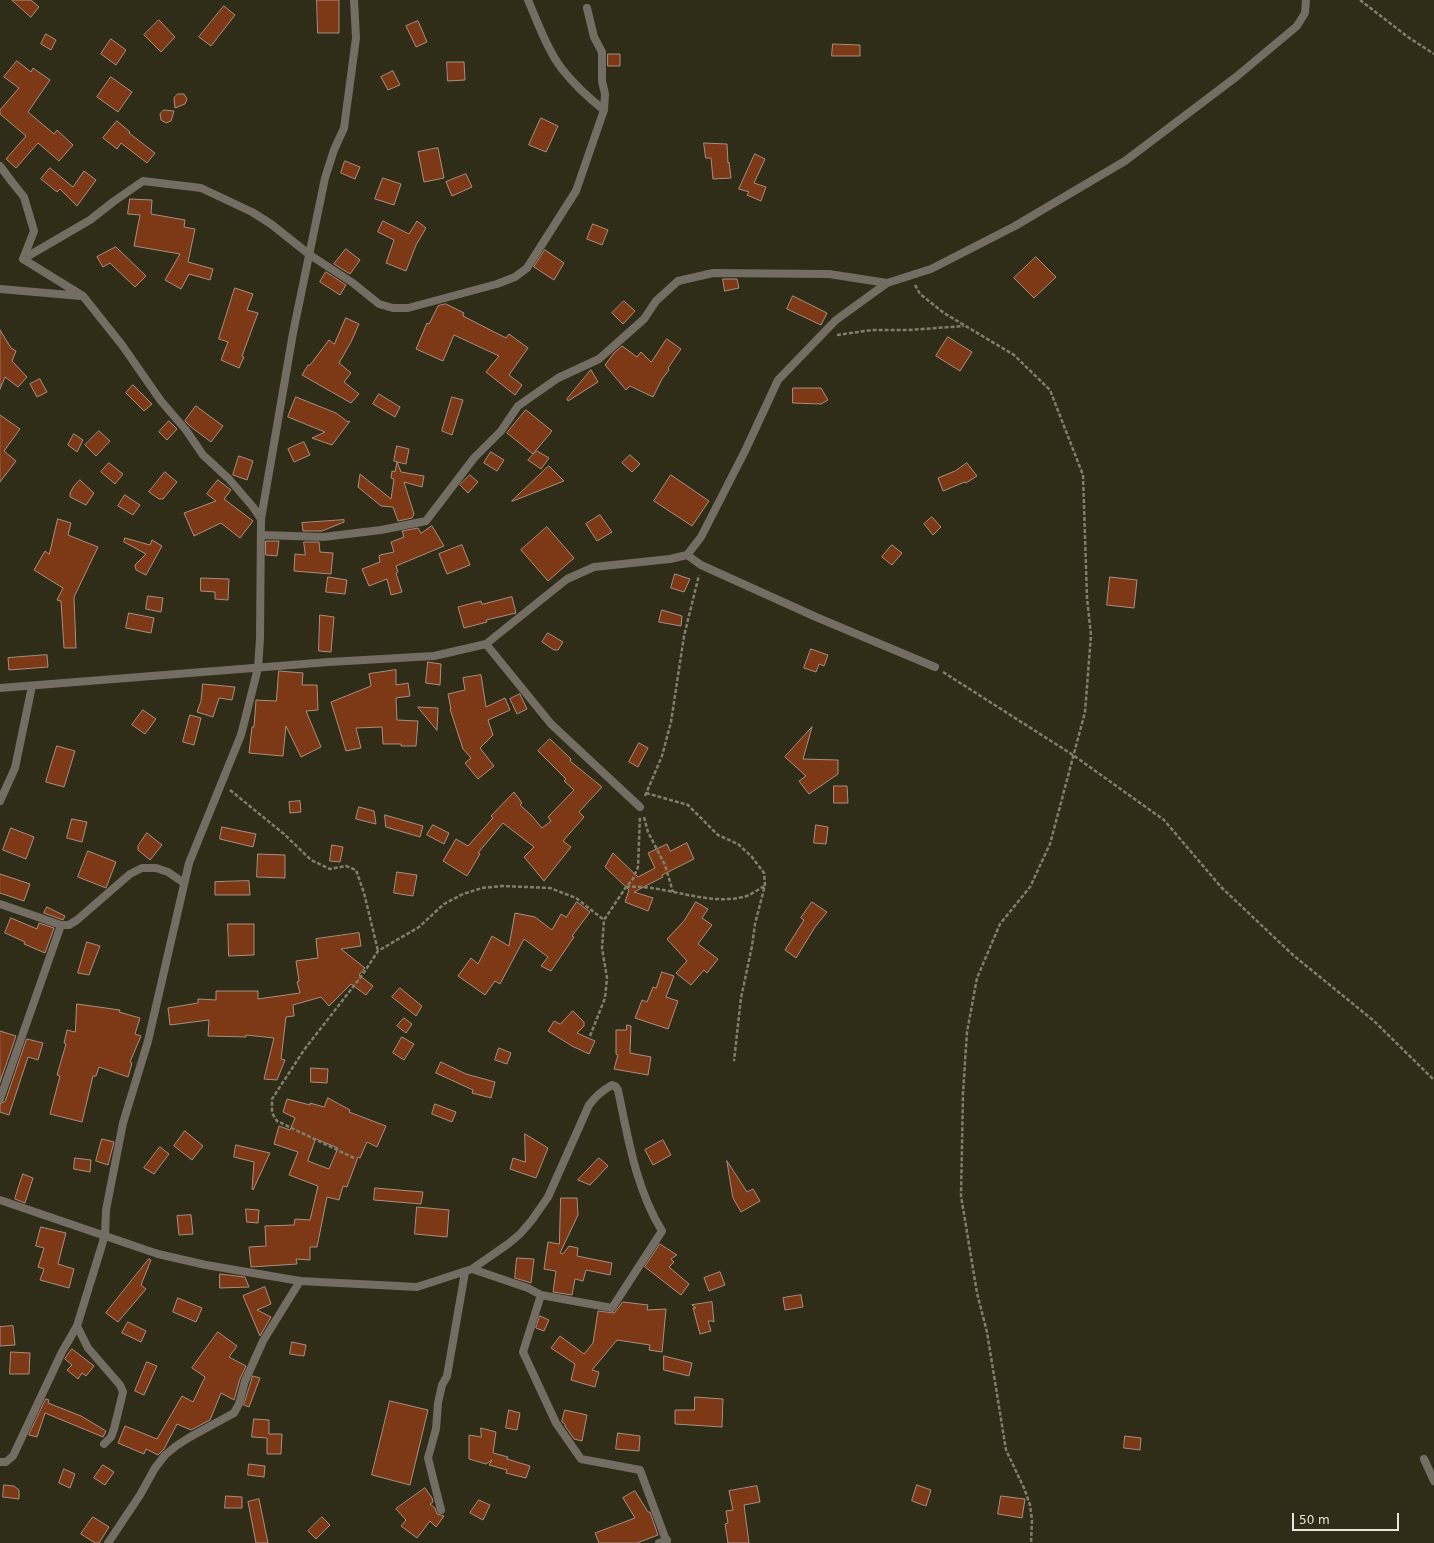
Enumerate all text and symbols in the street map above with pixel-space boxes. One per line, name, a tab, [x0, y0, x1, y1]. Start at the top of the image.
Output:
scale bar	[1294, 1505, 1401, 1531]
text: 50 m	[1299, 1513, 1330, 1527]

